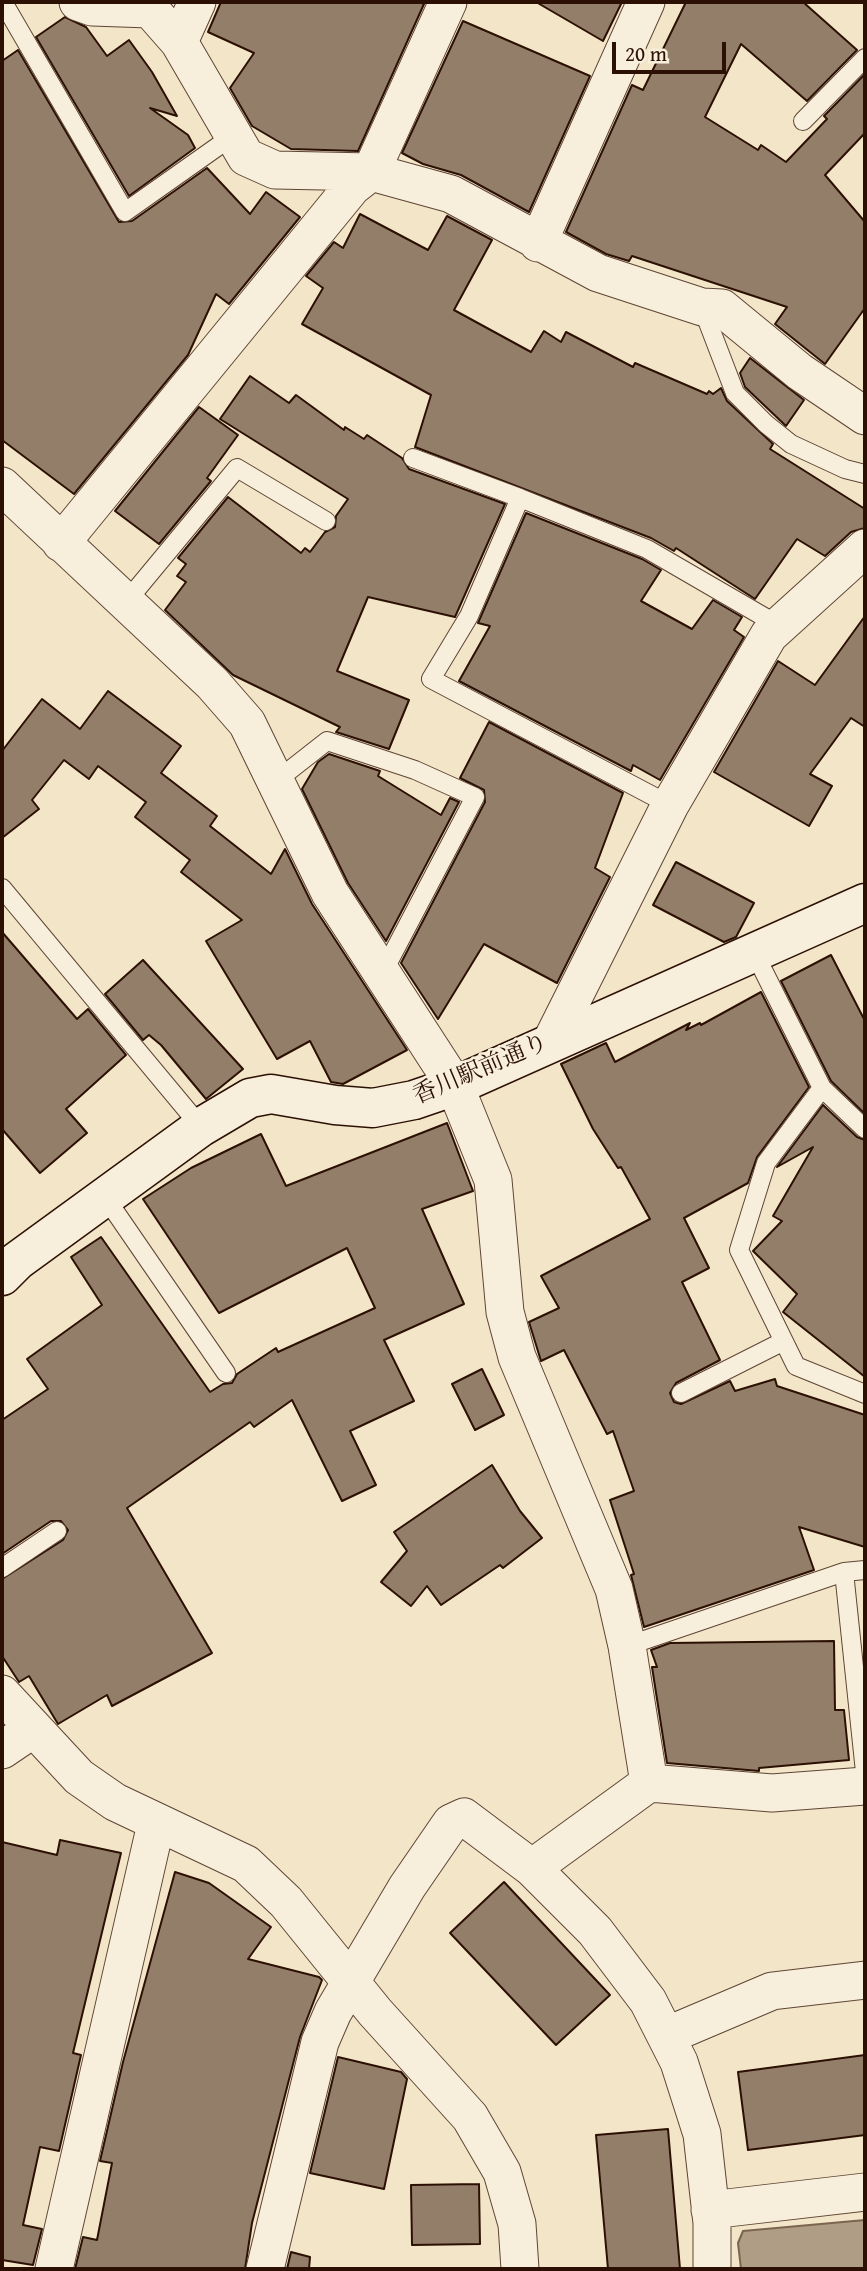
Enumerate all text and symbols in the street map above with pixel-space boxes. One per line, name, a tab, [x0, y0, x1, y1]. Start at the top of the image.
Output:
scale bar	[615, 28, 729, 72]
text: 20 m	[625, 38, 667, 69]
street label: 香川駅前通り	[409, 1029, 553, 1111]

